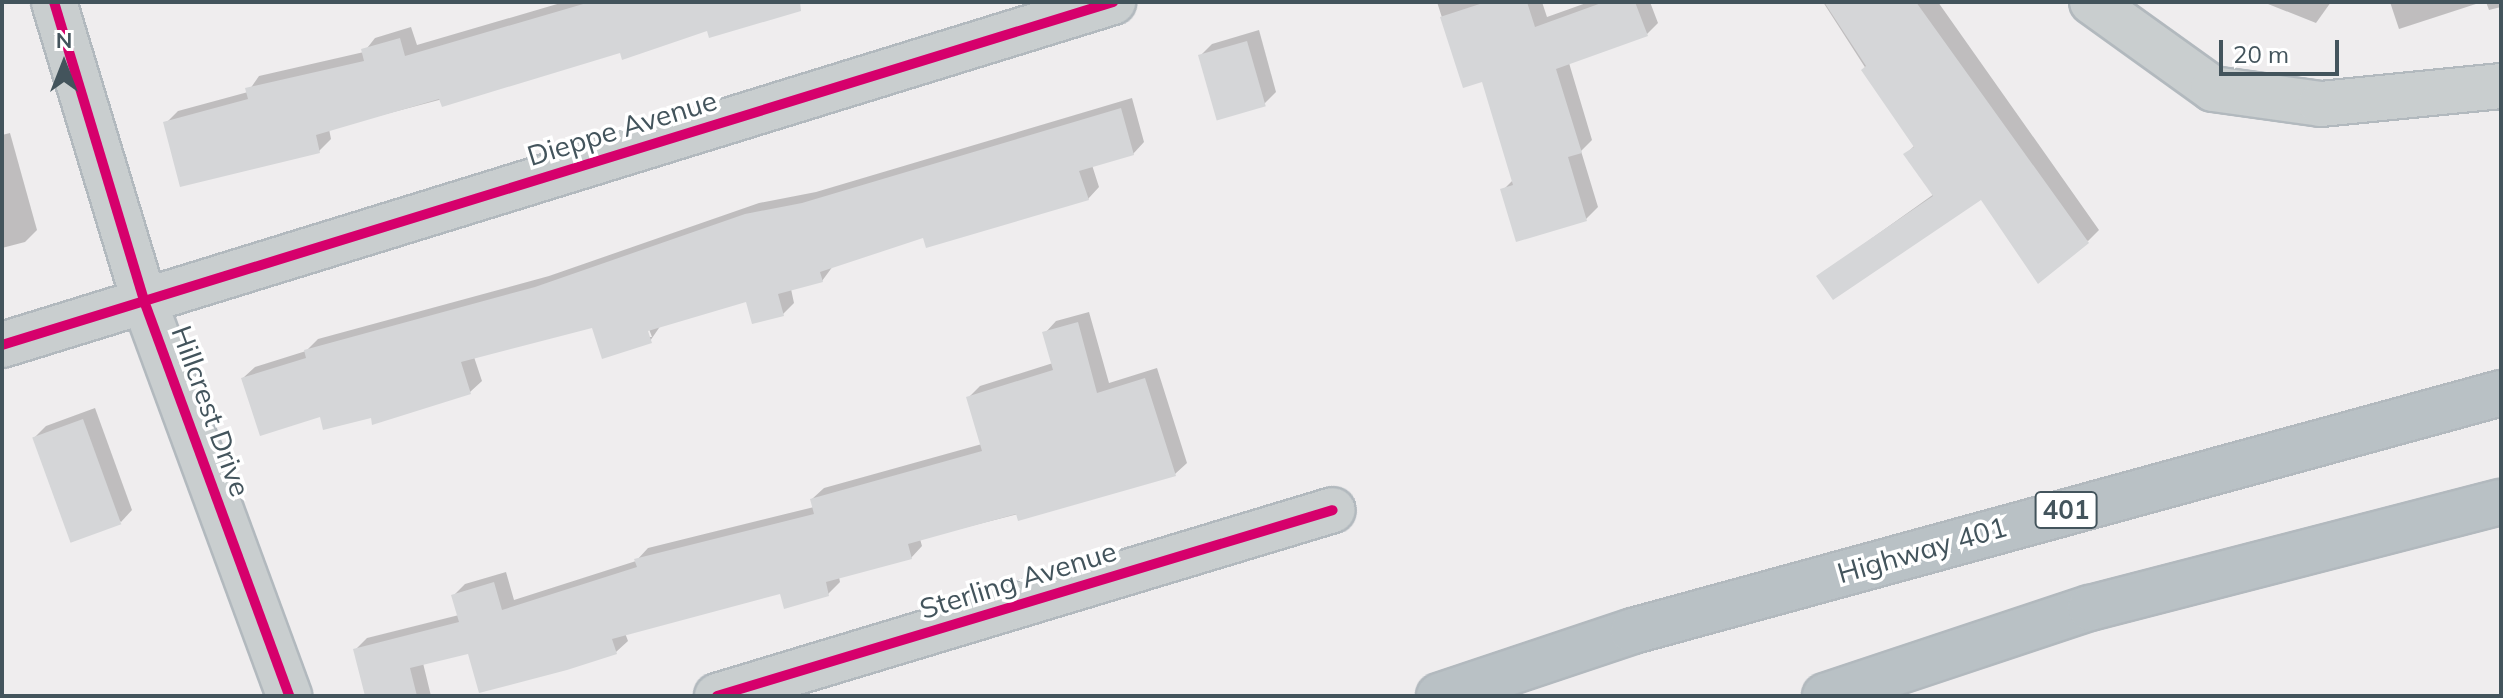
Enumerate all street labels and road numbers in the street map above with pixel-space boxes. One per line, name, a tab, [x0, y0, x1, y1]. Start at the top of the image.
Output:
street label: Dieppe Avenue	[523, 83, 721, 173]
street label: Hillcrest Drive	[165, 321, 257, 501]
road number: 401	[2034, 488, 2098, 532]
street label: Highway 401	[1833, 510, 2011, 590]
street label: Sterling Avenue	[916, 534, 1120, 626]

